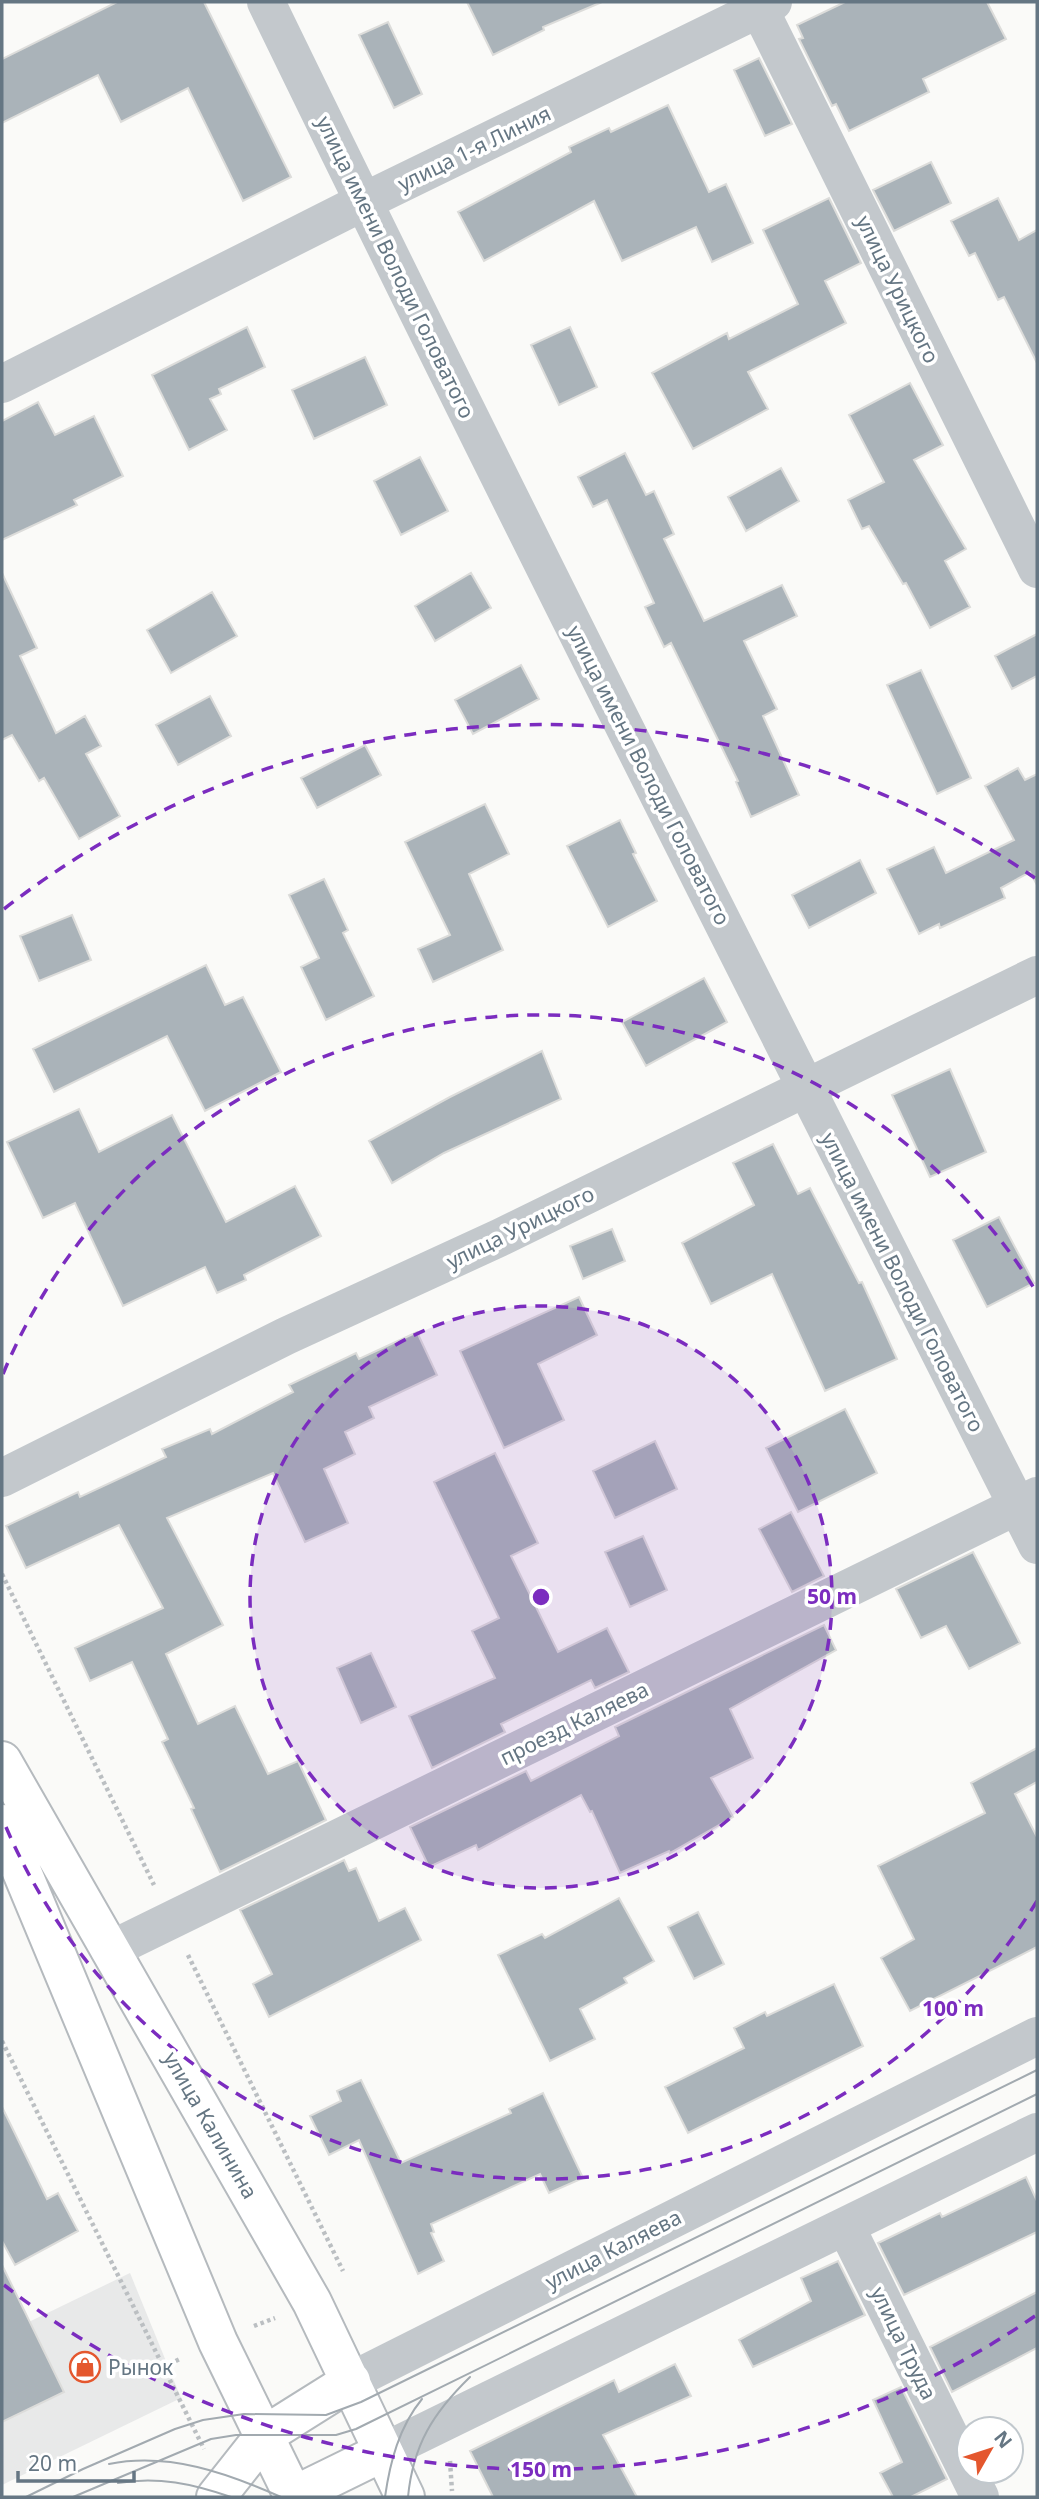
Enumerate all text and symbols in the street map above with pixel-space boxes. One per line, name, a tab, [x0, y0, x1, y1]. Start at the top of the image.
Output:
street label: улица 1-я Линия	[393, 99, 555, 197]
street label: улица имени Володи Головатого	[310, 111, 482, 423]
street label: улица Урицкого	[850, 210, 946, 368]
street label: улица имени Володи Головатого	[561, 620, 737, 930]
street label: улица имени Володи Головатого	[815, 1127, 991, 1437]
street label: улица Урицкого	[441, 1179, 599, 1275]
text: 50 m	[807, 1582, 857, 1610]
centre of rings	[529, 1585, 553, 1609]
street label: проезд Каляева	[495, 1675, 653, 1771]
text: 100 m	[922, 1994, 984, 2022]
street label: улица Калинина	[158, 2046, 264, 2204]
street label: улица Каляева	[540, 2203, 686, 2295]
street label: улица Труда	[865, 2282, 943, 2404]
shop icon: Рынок	[68, 2350, 102, 2384]
place label: Рынок	[108, 2353, 173, 2381]
north arrow	[955, 2415, 1025, 2485]
text: N	[988, 2425, 1018, 2453]
scale bar	[18, 2440, 133, 2484]
text: 20 m	[28, 2449, 77, 2477]
text: 150 m	[510, 2455, 572, 2483]

